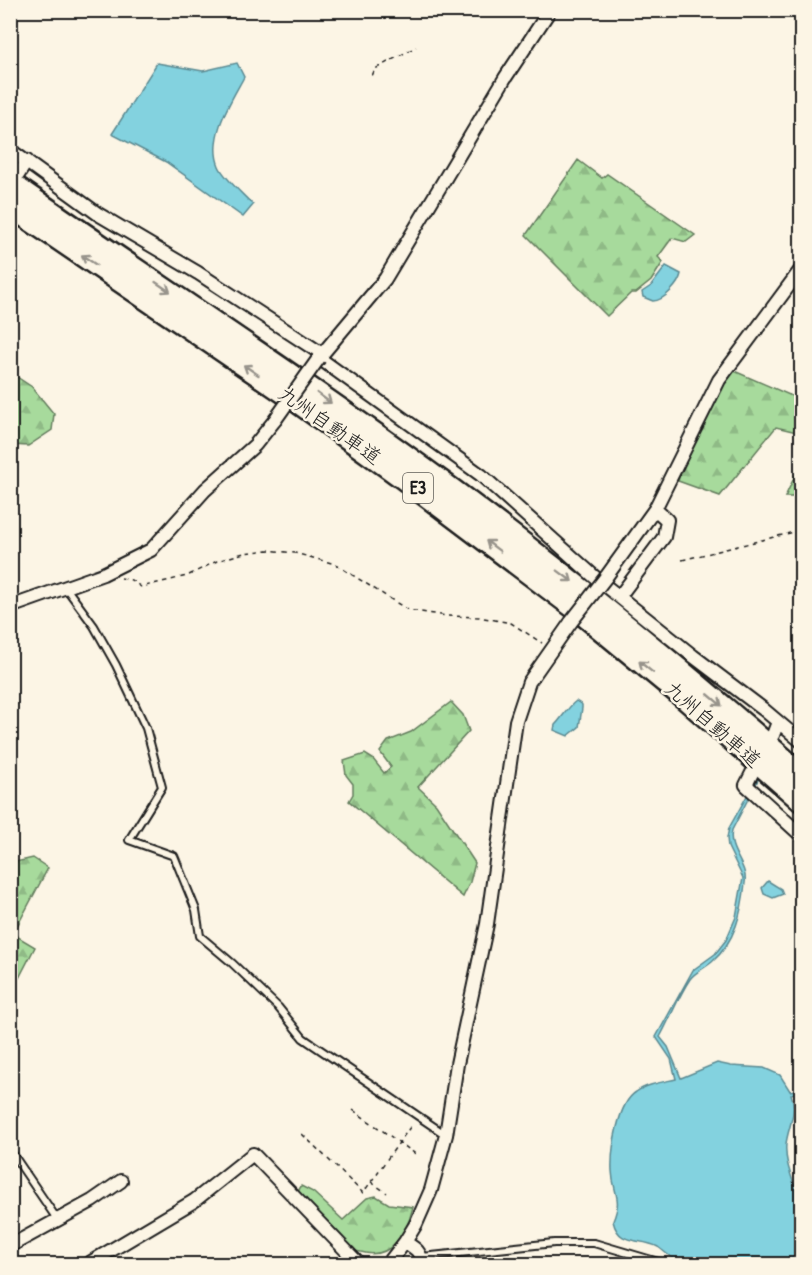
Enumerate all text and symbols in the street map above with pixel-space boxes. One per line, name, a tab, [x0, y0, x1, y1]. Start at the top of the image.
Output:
one-way arrow	[82, 254, 98, 266]
one-way arrow	[154, 281, 171, 293]
one-way arrow	[242, 363, 259, 376]
street label: 九州自動車道	[273, 379, 387, 470]
one-way arrow	[315, 392, 331, 404]
road number: E3	[403, 473, 433, 503]
one-way arrow	[486, 540, 502, 552]
one-way arrow	[556, 570, 572, 583]
one-way arrow	[638, 660, 654, 673]
street label: 九州自動車道	[659, 674, 767, 773]
one-way arrow	[707, 694, 723, 707]

